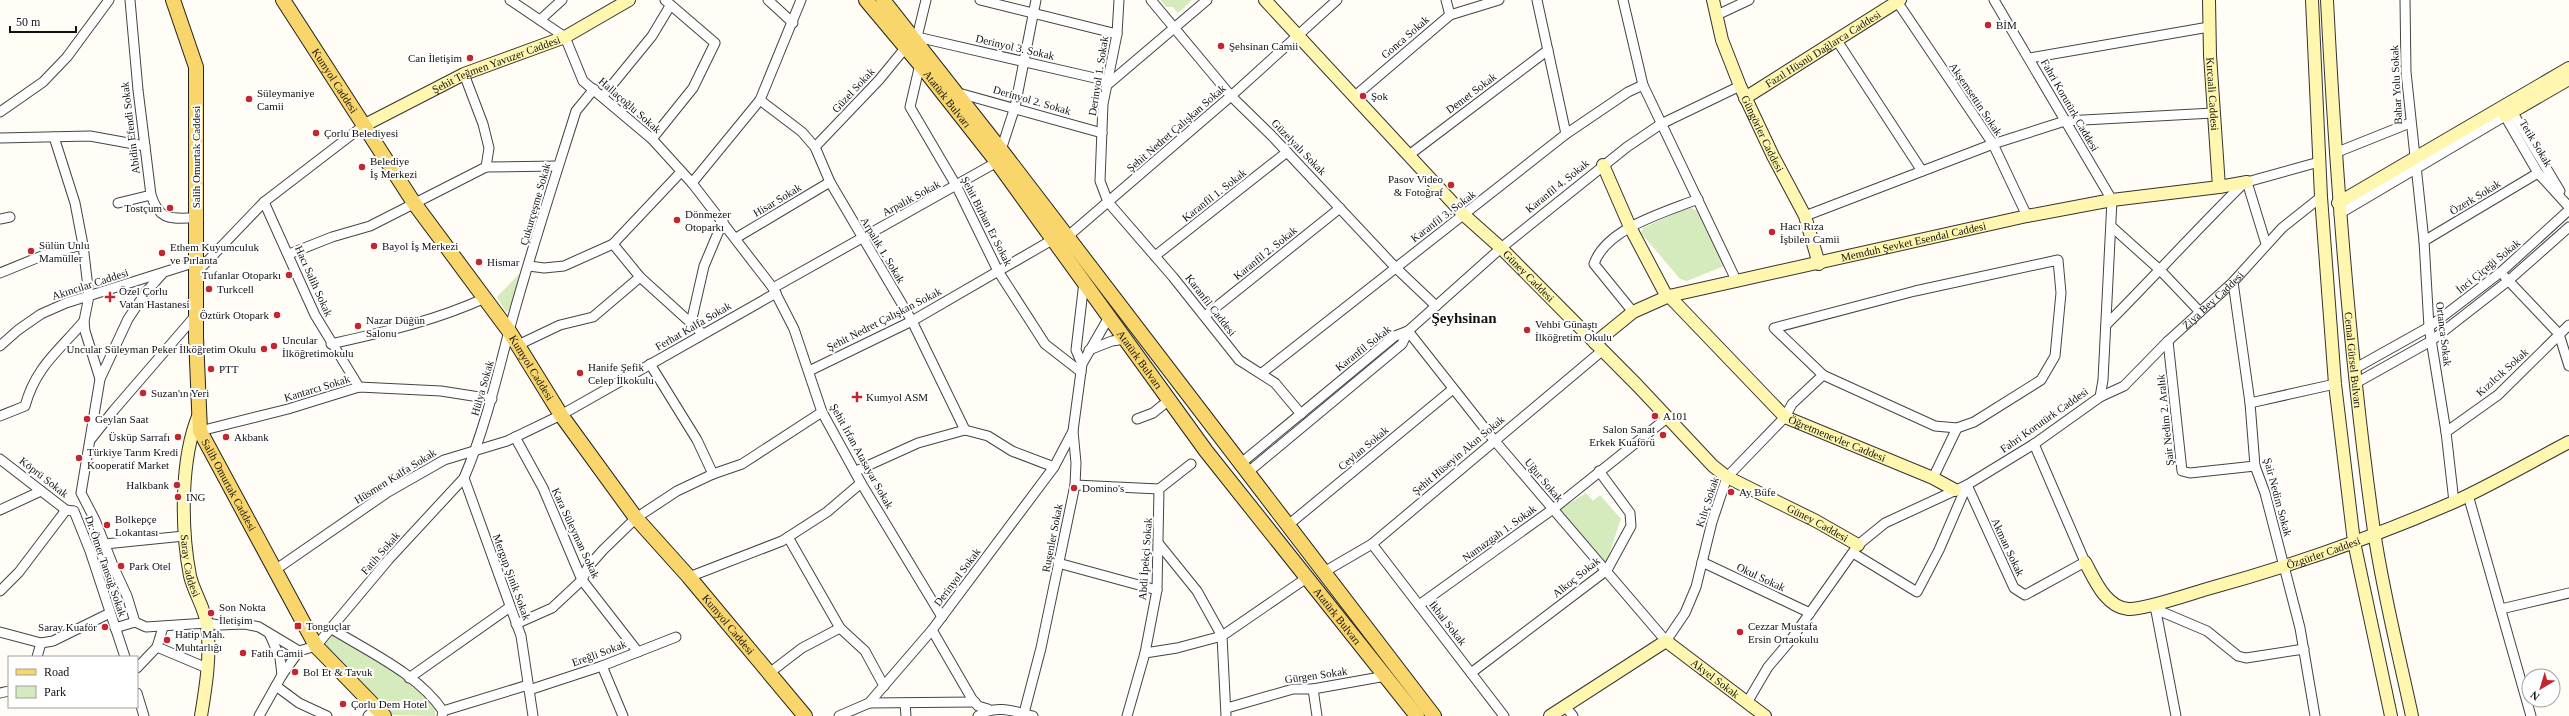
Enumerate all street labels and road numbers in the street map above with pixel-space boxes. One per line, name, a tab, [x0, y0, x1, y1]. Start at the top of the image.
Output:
street label: Fazıl Hüsnü Dağlarca Caddesi	[1763, 8, 1883, 90]
street label: Gonca Sokak	[1379, 13, 1432, 61]
street label: Derinyol 3. Sokak	[975, 32, 1056, 62]
street label: Şehit Teğmen Yavuzer Caddesi	[430, 33, 562, 95]
street label: Derinyol 1. Sokak	[1086, 35, 1110, 117]
street label: Bahar Yolu Sokak	[2388, 44, 2404, 125]
street label: Kumyol Caddesi	[310, 46, 360, 115]
street label: Fahri Korutürk Caddesi	[2039, 57, 2101, 153]
street label: Kırcaali Caddesi	[2204, 57, 2221, 131]
street label: Akşemsettin Sokak	[1947, 60, 2005, 138]
street label: Güzel Sokak	[829, 65, 877, 115]
street label: Atatürk Bulvarı	[921, 68, 973, 130]
street label: Demet Sokak	[1444, 70, 1499, 116]
street label: Hallaçoğlu Sokak	[596, 75, 664, 136]
street label: Abidin Efendi Sokak	[118, 81, 142, 175]
street label: Şehit Nedret Çalışkan Sokak	[1124, 82, 1228, 174]
street label: Derinyol 2. Sokak	[992, 83, 1073, 117]
street label: Güngörler Caddesi	[1739, 93, 1786, 174]
street label: Salih Omurtak Caddesi	[190, 106, 202, 208]
street label: Güzelyalı Sokak	[1269, 117, 1329, 178]
street label: Tetik Sokak	[2517, 117, 2555, 169]
street label: Karanfil 4. Sokak	[1523, 157, 1591, 215]
street label: Çukurçeşme Sokak	[517, 161, 553, 247]
street label: Karanfil 1. Sokak	[1180, 166, 1249, 224]
street label: Şehit Birhan Er Sokak	[959, 174, 1015, 268]
street label: Arpalık Sokak	[880, 177, 942, 218]
street label: Özerk Sokak	[2447, 177, 2503, 217]
street label: Hisar Sokak	[751, 181, 804, 219]
street label: Karanfil 3. Sokak	[1408, 187, 1478, 244]
street label: Arpalık 1. Sokak	[859, 215, 908, 286]
street label: Memduh Şevket Esendal Caddesi	[1840, 219, 1987, 263]
street label: Karanfil 2. Sokak	[1231, 224, 1299, 282]
street label: İnci Çiçeği Sokak	[2454, 236, 2523, 295]
street label: Hacı Salih Sokak	[293, 244, 335, 319]
street label: Güney Caddesi	[1501, 248, 1557, 304]
street label: Akıncılar Caddesi	[50, 266, 130, 302]
street label: Ziya Bey Caddesi	[2180, 269, 2246, 331]
street label: Karanfil Caddesi	[1183, 272, 1239, 338]
street label: Şehit Nedret Çalışkan Sokak	[825, 285, 944, 353]
street label: Ferhat Kalfa Sokak	[653, 299, 733, 353]
street label: Ortanca Sokak	[2434, 301, 2454, 368]
street label: Cemal Gürsel Bulvarı	[2343, 311, 2364, 409]
street label: Karanfil Sokak	[1333, 322, 1393, 373]
street label: Atatürk Bulvarı	[1115, 328, 1165, 391]
street label: Kumyol Caddesi	[507, 333, 556, 402]
street label: Kızılcık Sokak	[2474, 345, 2531, 398]
street label: Hülya Sokak	[468, 358, 496, 417]
street label: Kantarcı Sokak	[283, 372, 352, 404]
street label: Şair Nedim 2. Aralık	[2154, 373, 2176, 466]
street label: Fahri Korutürk Caddesi	[1998, 385, 2090, 455]
street label: Şehit İrfan Atasayar Sokak	[828, 401, 896, 511]
street label: Şehit Hüseyin Akın Sokak	[1410, 413, 1507, 497]
street label: Öğretmenevler Caddesi	[1787, 413, 1888, 464]
street label: Ceylan Sokak	[1336, 423, 1391, 472]
street label: Salih Omurtak Caddesi	[199, 437, 259, 533]
street label: Hüsmen Kalfa Sokak	[352, 446, 438, 506]
street label: Köprü Sokak	[17, 454, 71, 500]
street label: Uğur Sokak	[1522, 456, 1566, 504]
street label: Şair Nedim Sokak	[2262, 456, 2294, 538]
street label: Kılıç Sokak	[1693, 475, 1721, 529]
street label: Kara Süleyman Sokak	[550, 486, 602, 581]
street label: Ruşenler Sokak	[1039, 502, 1065, 573]
street label: Namazgah 1. Sokak	[1460, 502, 1539, 564]
street label: Güney Caddesi	[1785, 502, 1850, 544]
street label: Dr. Ömer Tansuğ Sokak	[83, 514, 129, 619]
street label: Akman Sokak	[1989, 516, 2027, 578]
street label: Abdi İpekçi Sokak	[1136, 517, 1154, 601]
street label: Fatih Sokak	[358, 529, 402, 577]
street label: Mergup Şinik Sokak	[491, 532, 533, 622]
street label: Saray Caddesi	[179, 534, 203, 599]
street label: Özgürler Caddesi	[2285, 534, 2362, 571]
street label: Derinyol Sokak	[931, 545, 983, 608]
street label: Alkoç Sokak	[1550, 554, 1602, 600]
street label: Okul Sokak	[1735, 561, 1788, 594]
street label: Atatürk Bulvarı	[1311, 585, 1364, 647]
street label: Kumyol Caddesi	[700, 592, 757, 657]
street label: İkbal Sokak	[1427, 598, 1469, 648]
street label: Ereğli Sokak	[570, 637, 628, 668]
street label: Akyel Sokak	[1689, 656, 1742, 701]
street label: Gürgen Sokak	[1284, 665, 1349, 685]

